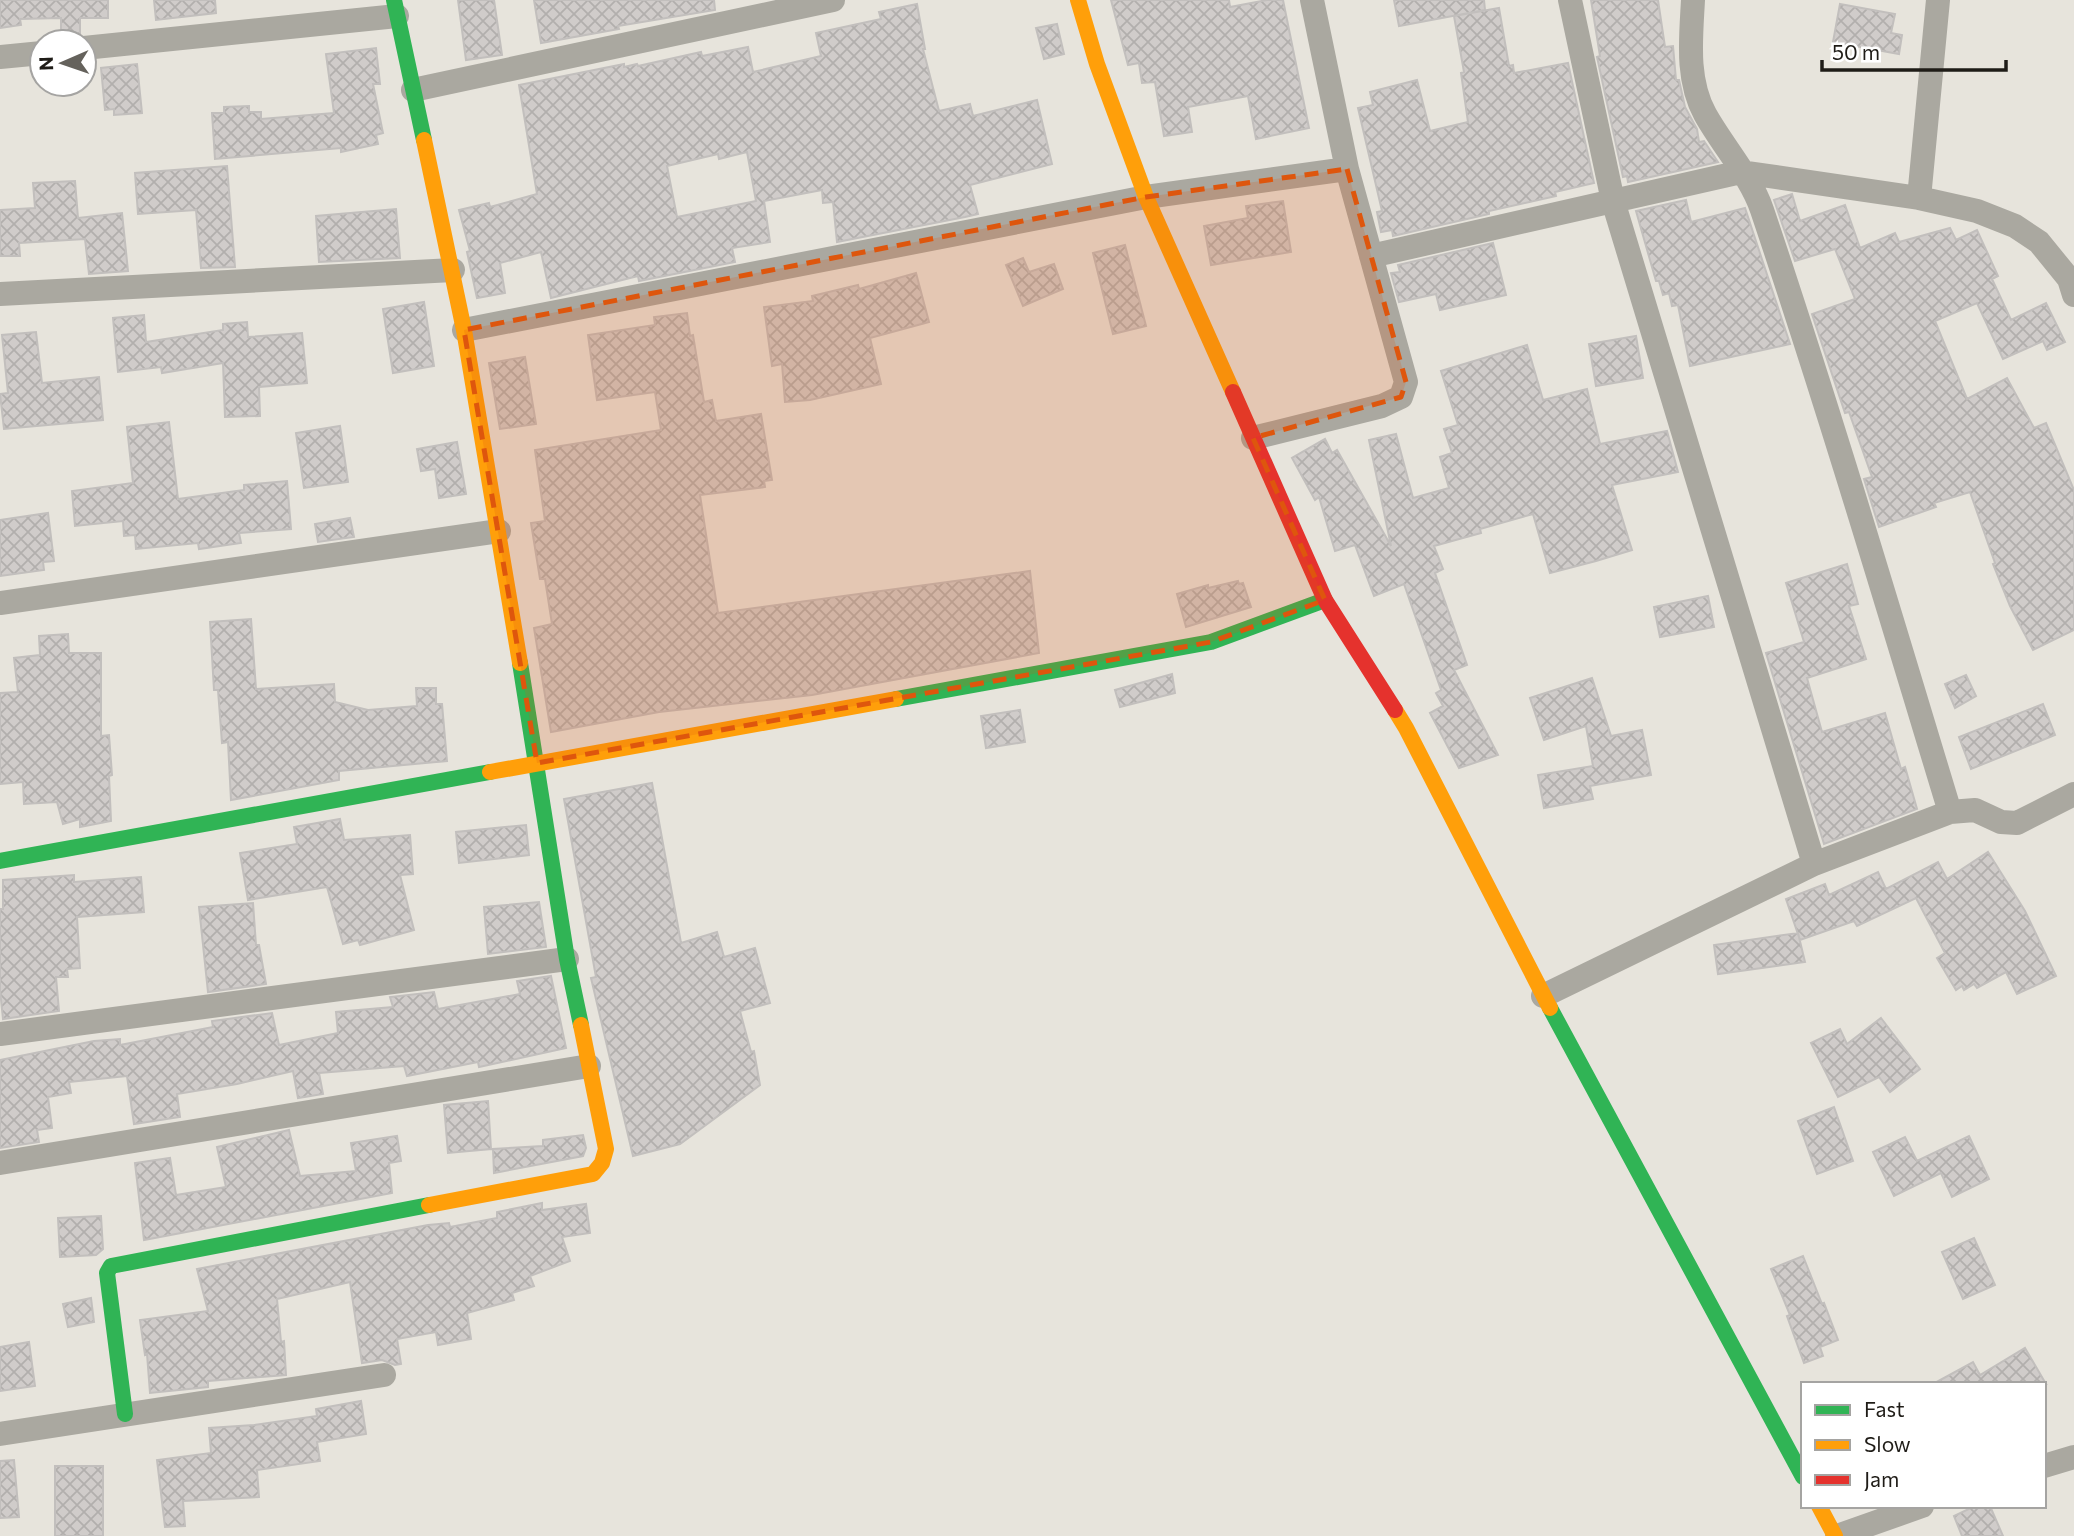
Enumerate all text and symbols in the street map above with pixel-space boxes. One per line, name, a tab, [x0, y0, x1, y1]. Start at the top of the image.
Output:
north arrow	[28, 28, 98, 98]
scale bar	[1822, 28, 2006, 72]
text: 50 m	[1832, 39, 1880, 64]
text: N	[34, 56, 57, 71]
legend	[1801, 1382, 2046, 1508]
text: Fast	[1864, 1396, 1905, 1421]
text: Slow	[1864, 1431, 1911, 1456]
text: Jam	[1864, 1466, 1899, 1491]

